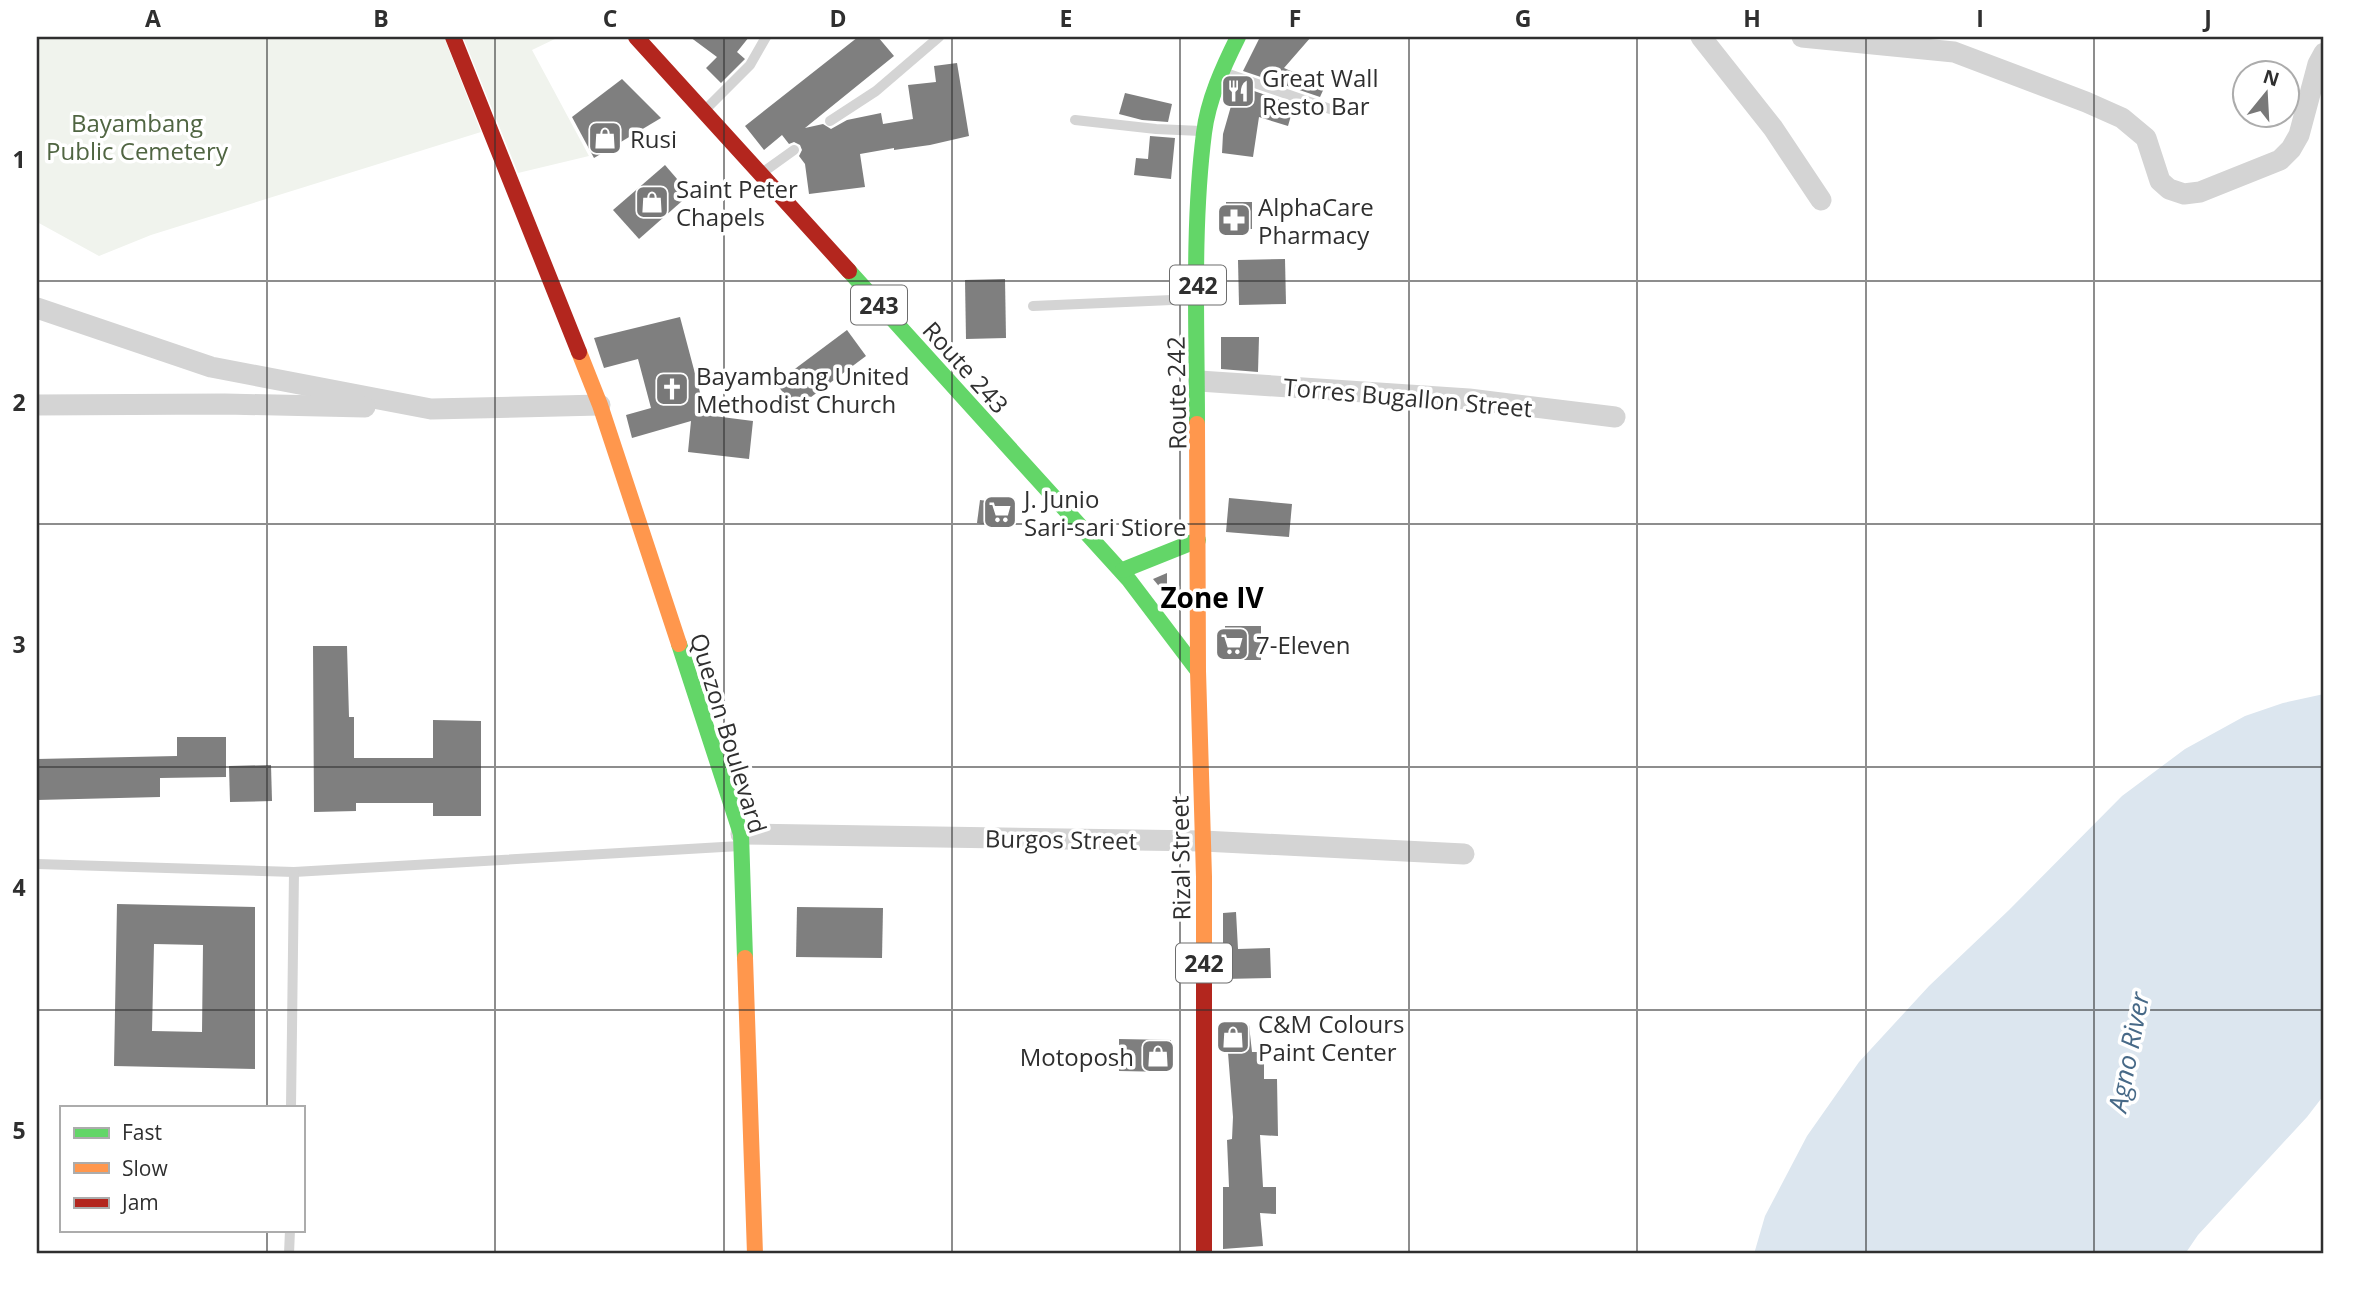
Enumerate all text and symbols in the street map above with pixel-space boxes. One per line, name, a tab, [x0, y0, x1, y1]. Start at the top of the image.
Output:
text: A	[145, 2, 161, 34]
text: B	[373, 2, 389, 34]
text: C	[603, 2, 617, 34]
text: D	[829, 2, 847, 34]
text: E	[1060, 2, 1072, 34]
text: F	[1289, 2, 1301, 34]
text: G	[1515, 2, 1531, 34]
text: H	[1743, 2, 1761, 34]
text: I	[1976, 2, 1984, 34]
text: J	[2202, 2, 2212, 34]
north arrow	[2232, 60, 2302, 130]
place label: Great Wall Resto Bar	[1262, 61, 1378, 122]
text: N	[2260, 63, 2283, 93]
restaurant icon: Great Wall Resto Bar	[1219, 72, 1257, 110]
park label: Bayambang Public Cemetery	[46, 106, 229, 167]
shop icon: Rusi	[586, 119, 624, 157]
place label: Rusi	[630, 122, 677, 155]
text: 1	[12, 143, 26, 175]
place label: Saint Peter Chapels	[676, 172, 798, 233]
shop icon: Saint Peter Chapels	[633, 183, 671, 221]
place label: AlphaCare Pharmacy	[1258, 190, 1374, 251]
pharmacy icon: AlphaCare Pharmacy	[1215, 201, 1253, 239]
road number: 242	[1170, 266, 1226, 304]
road number: 243	[851, 286, 907, 324]
street label: Route 243	[916, 314, 1016, 420]
street label: Route 242	[1159, 336, 1193, 450]
place label: Bayambang United Methodist Church	[696, 359, 909, 420]
church icon: Bayambang United Methodist Church	[653, 370, 691, 408]
street label: Torres Bugallon Street	[1282, 370, 1534, 424]
text: 2	[12, 386, 26, 418]
place label: J. Junio Sari-sari Stiore	[1022, 482, 1186, 543]
supermarket icon: J. Junio Sari-sari Stiore	[981, 493, 1019, 531]
district label: Zone IV	[1160, 578, 1264, 616]
supermarket icon: 7-Eleven	[1213, 625, 1251, 663]
text: 3	[12, 628, 26, 660]
place label: 7-Eleven	[1256, 628, 1351, 661]
street label: Quezon Boulevard	[683, 629, 775, 837]
street label: Rizal Street	[1162, 795, 1198, 921]
street label: Burgos Street	[985, 821, 1137, 857]
text: 4	[12, 871, 26, 903]
road number: 242	[1176, 944, 1232, 982]
water label: Agno River	[2098, 987, 2158, 1117]
place label: C&M Colours Paint Center	[1258, 1007, 1404, 1068]
shop icon: C&M Colours Paint Center	[1214, 1018, 1252, 1056]
shop icon: Motoposh	[1139, 1037, 1177, 1075]
place label: Motoposh	[1020, 1040, 1134, 1073]
legend	[60, 1106, 304, 1232]
text: 5	[12, 1114, 26, 1146]
text: Fast	[122, 1118, 162, 1146]
text: Slow	[122, 1154, 168, 1182]
text: Jam	[120, 1188, 159, 1216]

